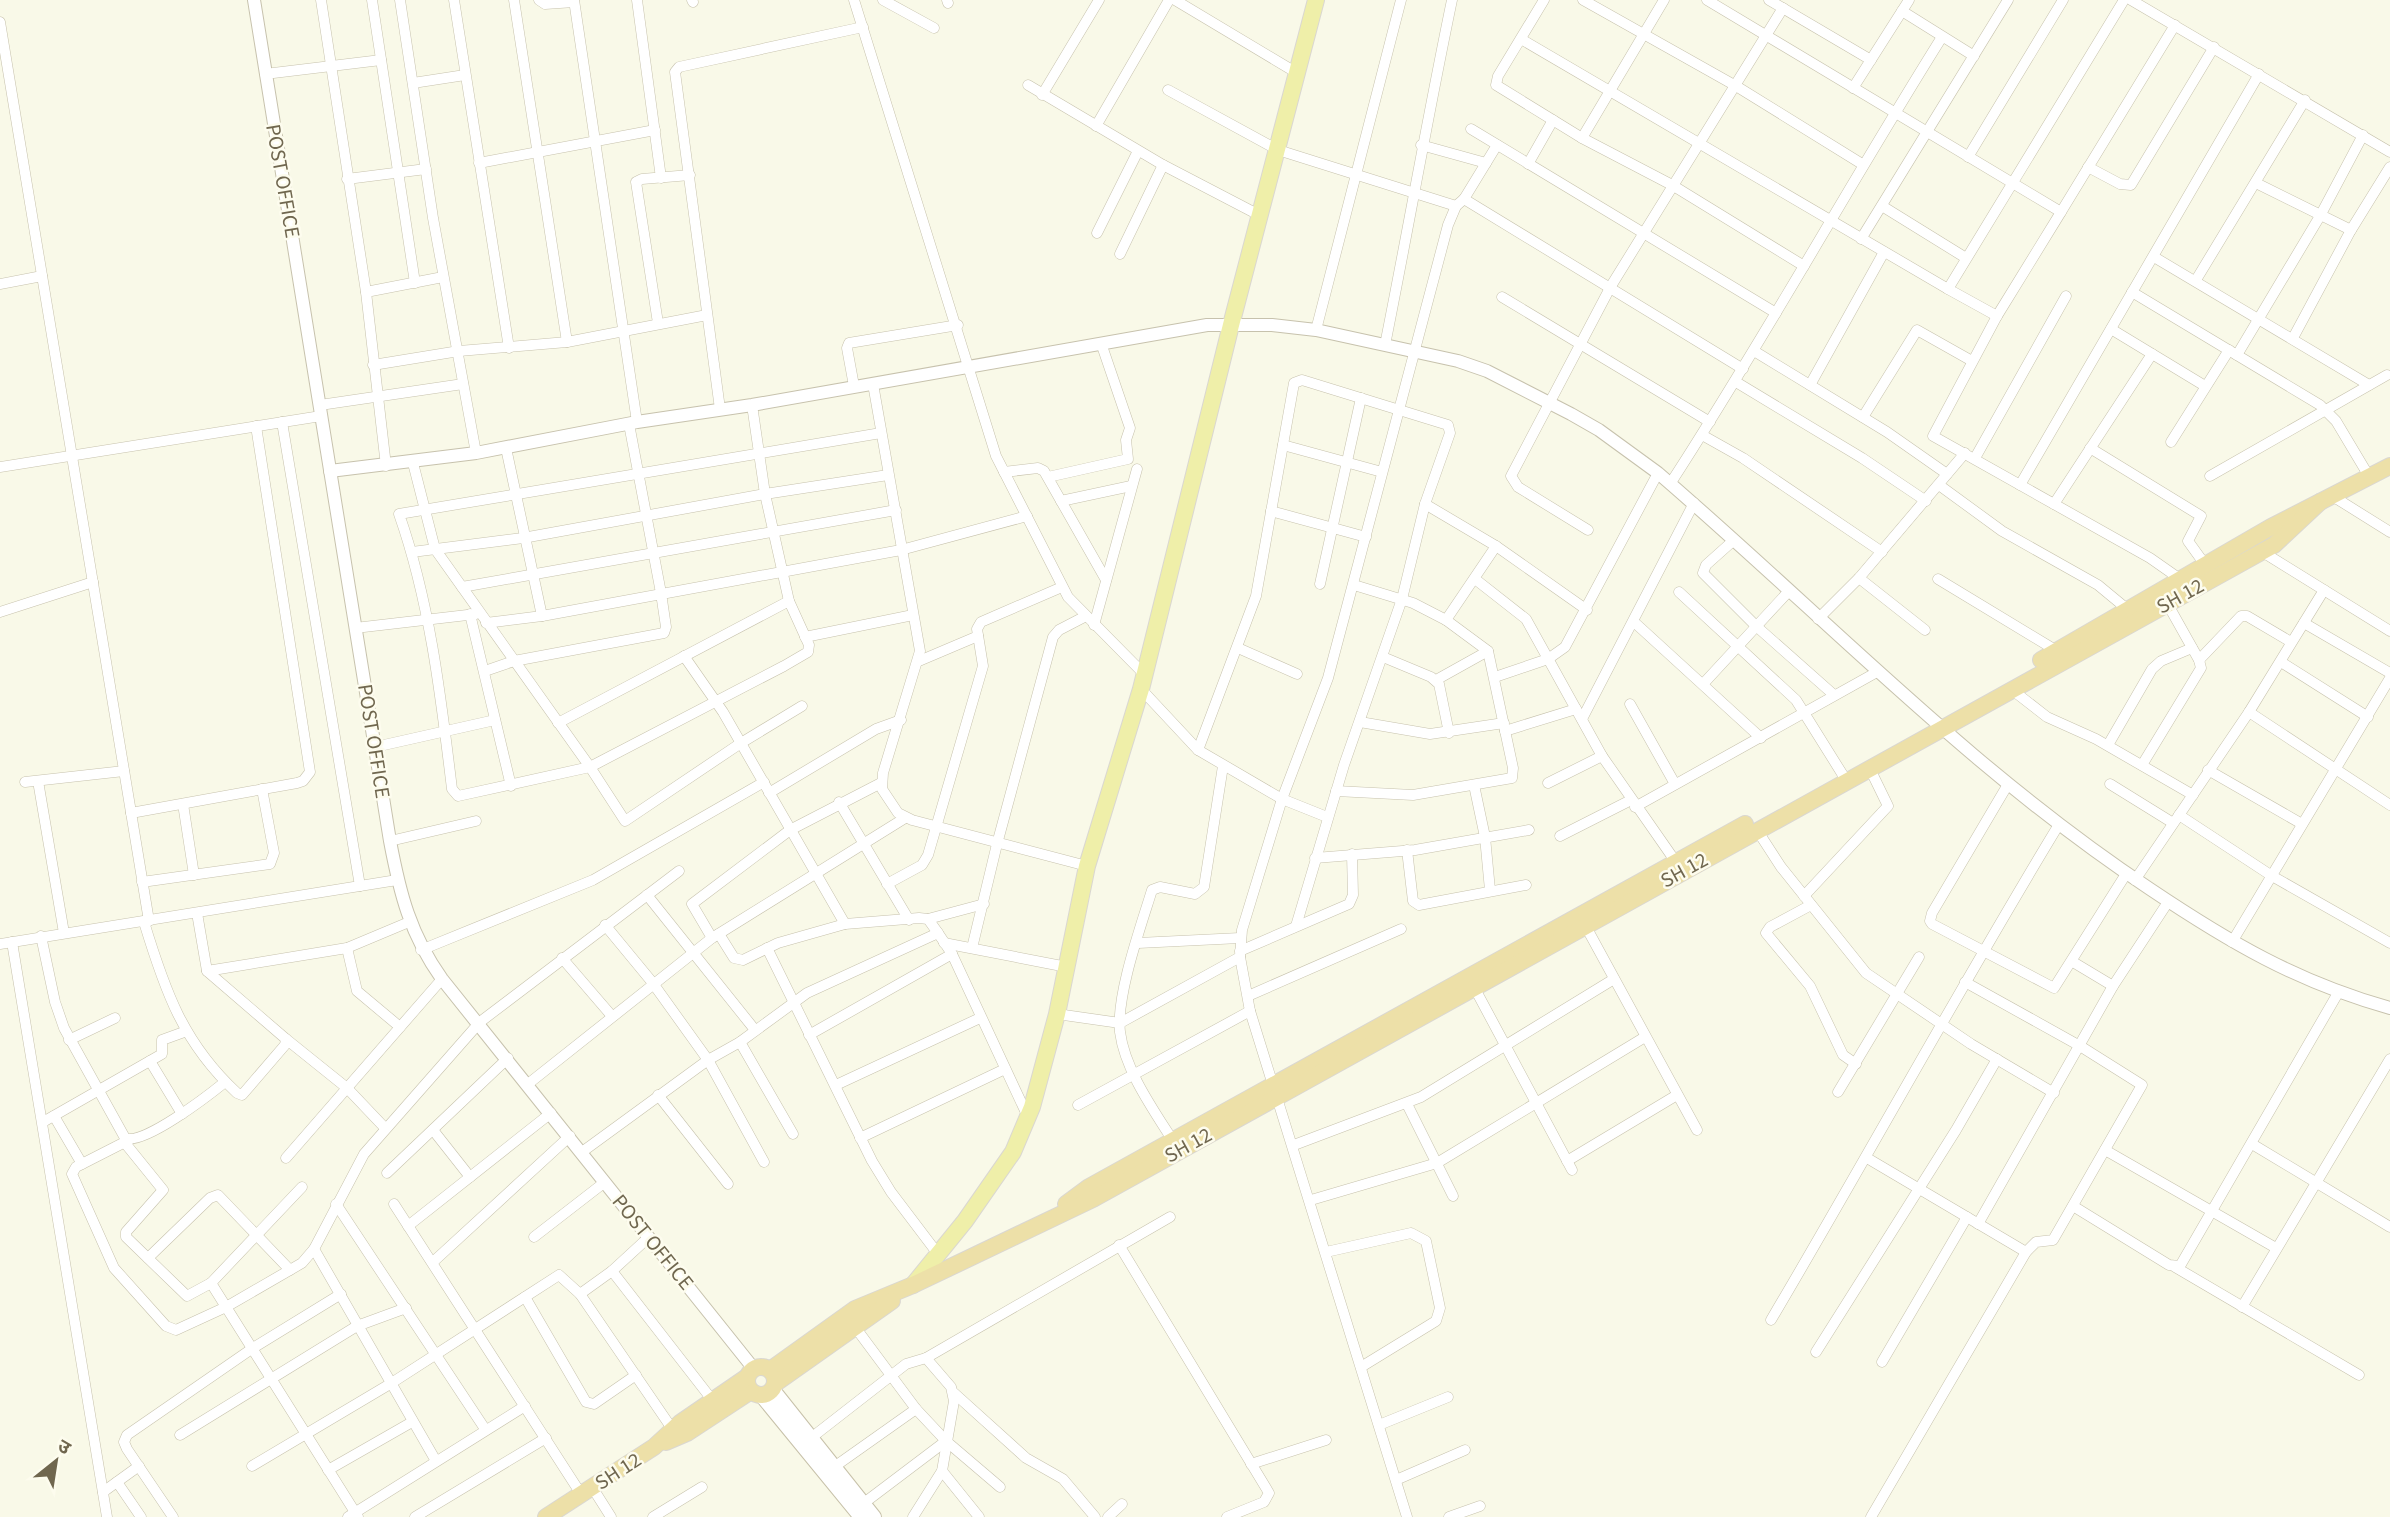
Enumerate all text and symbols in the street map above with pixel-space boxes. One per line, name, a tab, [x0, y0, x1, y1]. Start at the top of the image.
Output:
street label: POST OFFICE	[258, 122, 308, 240]
street label: SH 12	[2151, 571, 2209, 621]
street label: POST OFFICE	[350, 682, 398, 800]
street label: SH 12	[1655, 845, 1713, 895]
street label: SH 12	[1159, 1120, 1217, 1170]
street label: POST OFFICE	[605, 1188, 701, 1296]
north arrow	[21, 1426, 91, 1496]
text: उ	[52, 1433, 76, 1462]
street label: SH 12	[589, 1445, 647, 1497]

